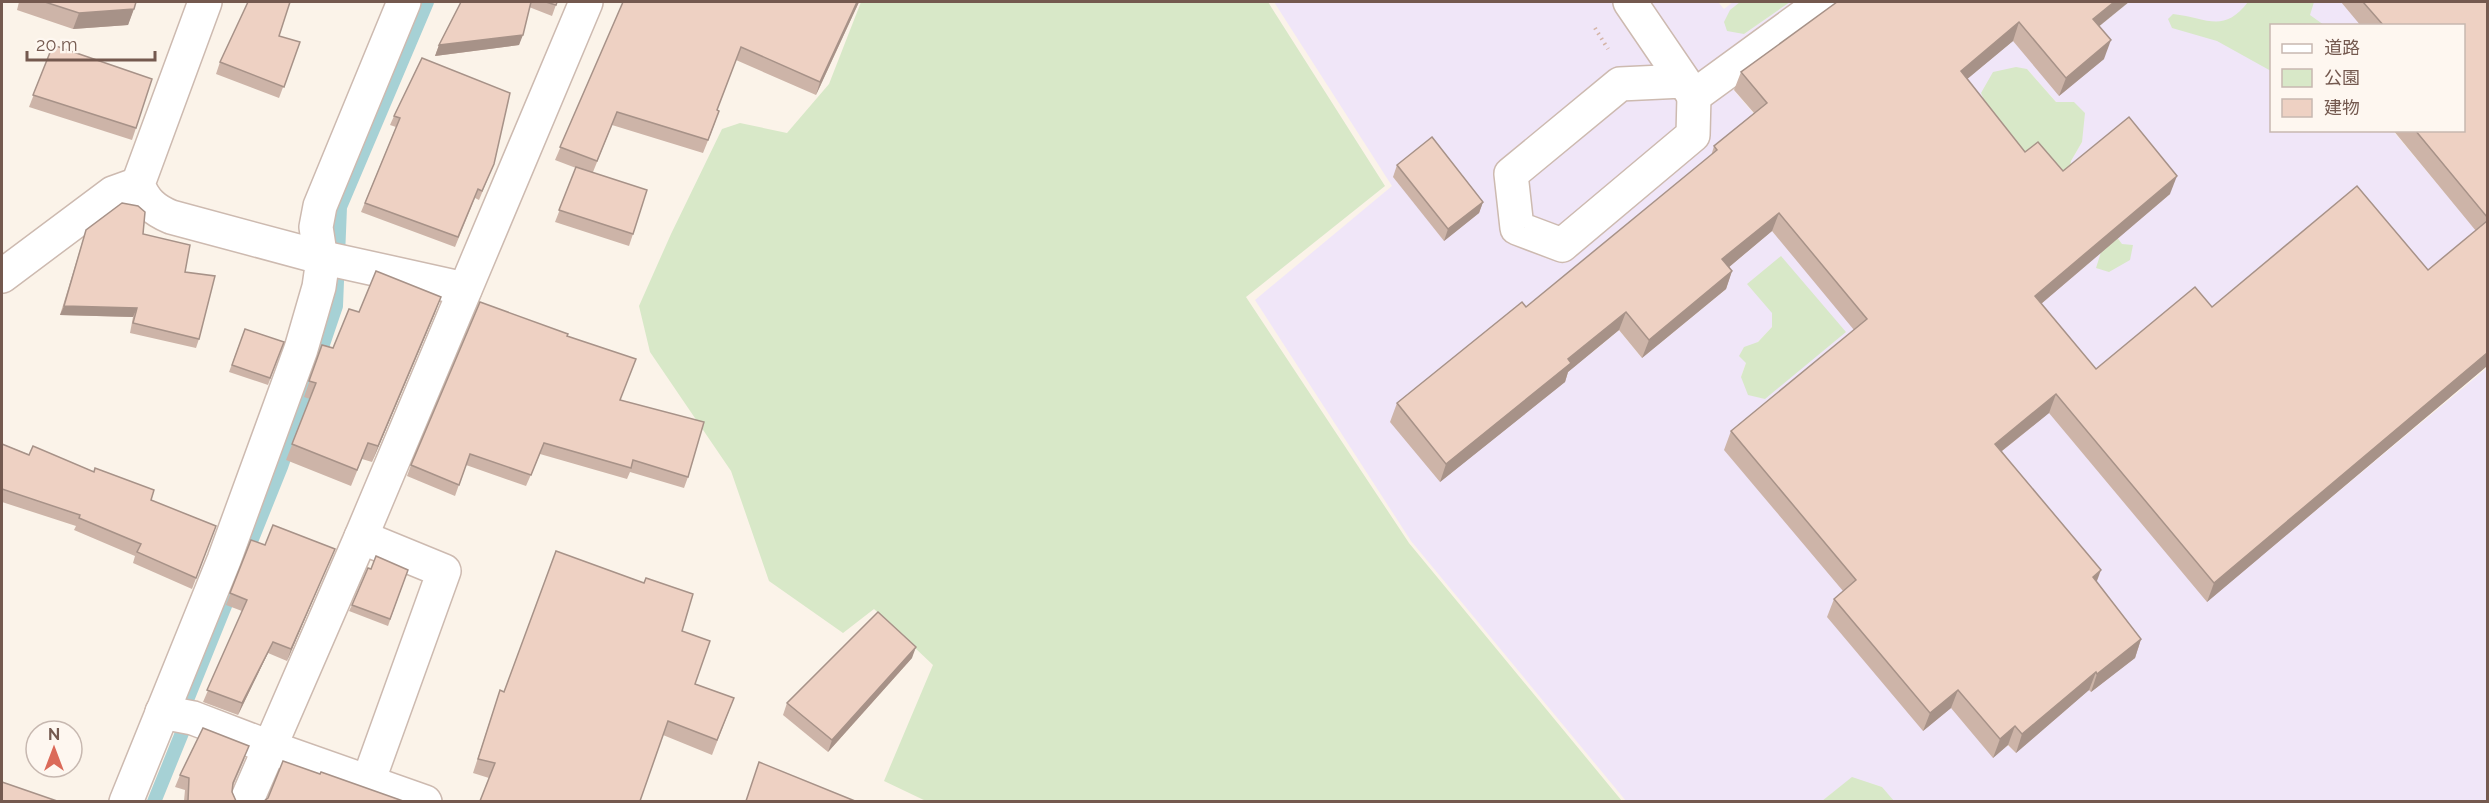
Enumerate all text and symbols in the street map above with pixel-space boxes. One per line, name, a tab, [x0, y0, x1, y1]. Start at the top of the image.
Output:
scale bar	[27, 24, 154, 62]
legend	[2270, 24, 2465, 132]
text: 20 m	[36, 34, 78, 55]
text: 道路	[2324, 37, 2360, 58]
text: 公園	[2324, 67, 2360, 88]
text: 建物	[2324, 97, 2360, 118]
north arrow	[24, 719, 84, 779]
text: N	[48, 725, 60, 744]

